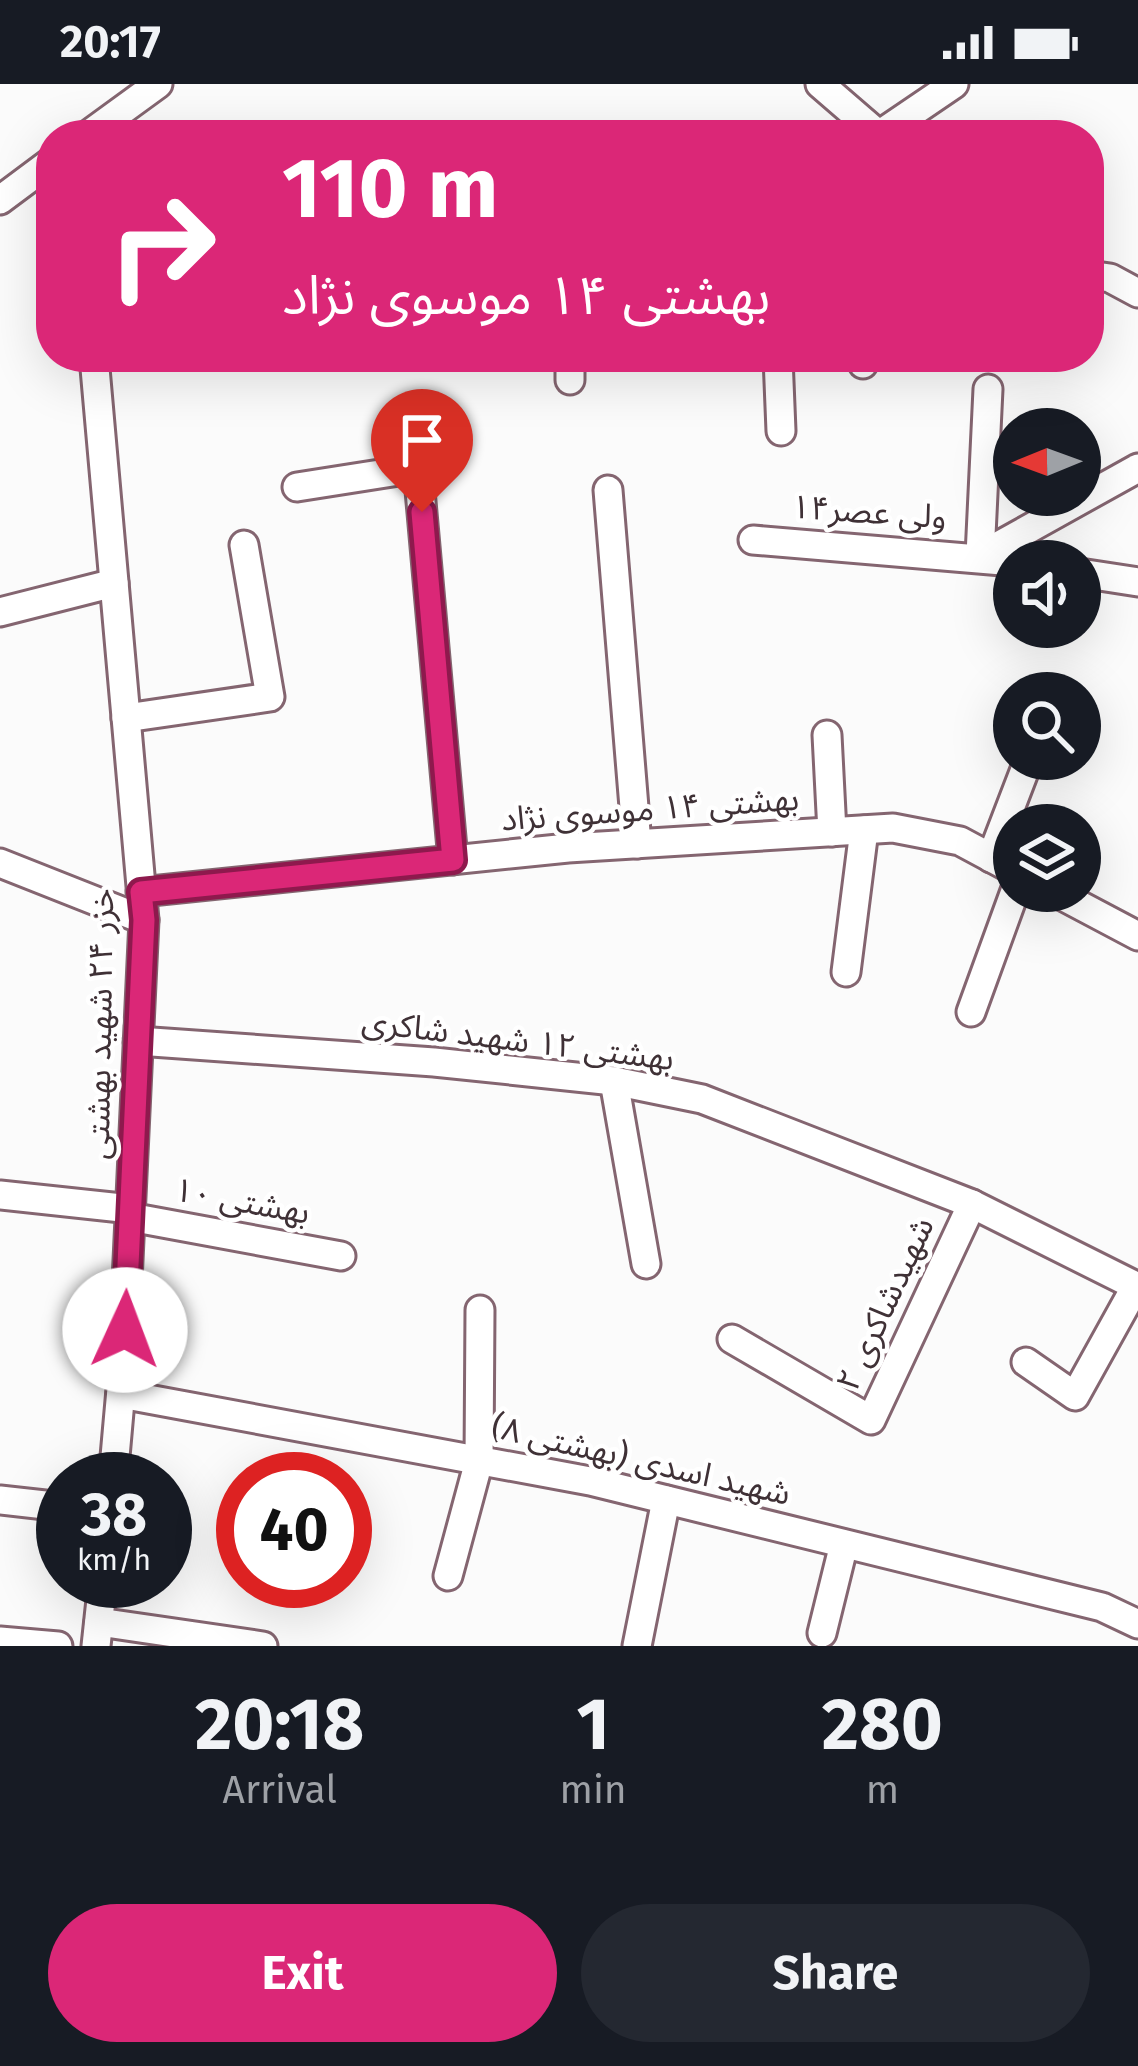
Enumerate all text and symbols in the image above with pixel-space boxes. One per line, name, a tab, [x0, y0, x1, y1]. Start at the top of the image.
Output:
text: 20:17	[60, 15, 161, 69]
text: 110 m	[282, 138, 498, 239]
icon: right	[84, 168, 240, 324]
text: بهشتی ۱۴ موسوی نژاد	[282, 264, 770, 328]
pin	[371, 389, 473, 512]
icon: arrive	[389, 407, 455, 473]
north arrow	[993, 408, 1101, 516]
map controls	[993, 408, 1101, 912]
street label: ولی عصر۱۴	[790, 487, 948, 537]
button: sound	[993, 540, 1101, 648]
button: search	[993, 672, 1101, 780]
street label: بهشتی ۱۴ موسوی نژاد	[500, 779, 800, 839]
button: layers	[993, 804, 1101, 912]
street label: خزر ۲۴ شهید بهشتی	[78, 888, 122, 1160]
street label: بهشتی ۱۲ شهید شاکری	[360, 1001, 676, 1079]
street label: بهشتی ۱۰	[171, 1169, 313, 1233]
street label: شهیدشاکری ۲	[827, 1211, 943, 1397]
position arrow	[62, 1267, 188, 1393]
street label: شهید اسدی (بهشتی ۸)	[488, 1406, 794, 1514]
speed limit sign: 40	[216, 1452, 372, 1608]
text: 38	[81, 1479, 147, 1551]
text: km/h	[77, 1542, 151, 1578]
text: 20:18	[195, 1682, 364, 1768]
text: 1	[576, 1682, 610, 1768]
text: 280	[822, 1682, 943, 1768]
text: Arrival	[223, 1767, 337, 1813]
text: min	[559, 1767, 627, 1813]
text: m	[866, 1767, 899, 1813]
button: Exit	[48, 1904, 557, 2042]
button: Share	[581, 1904, 1090, 2042]

